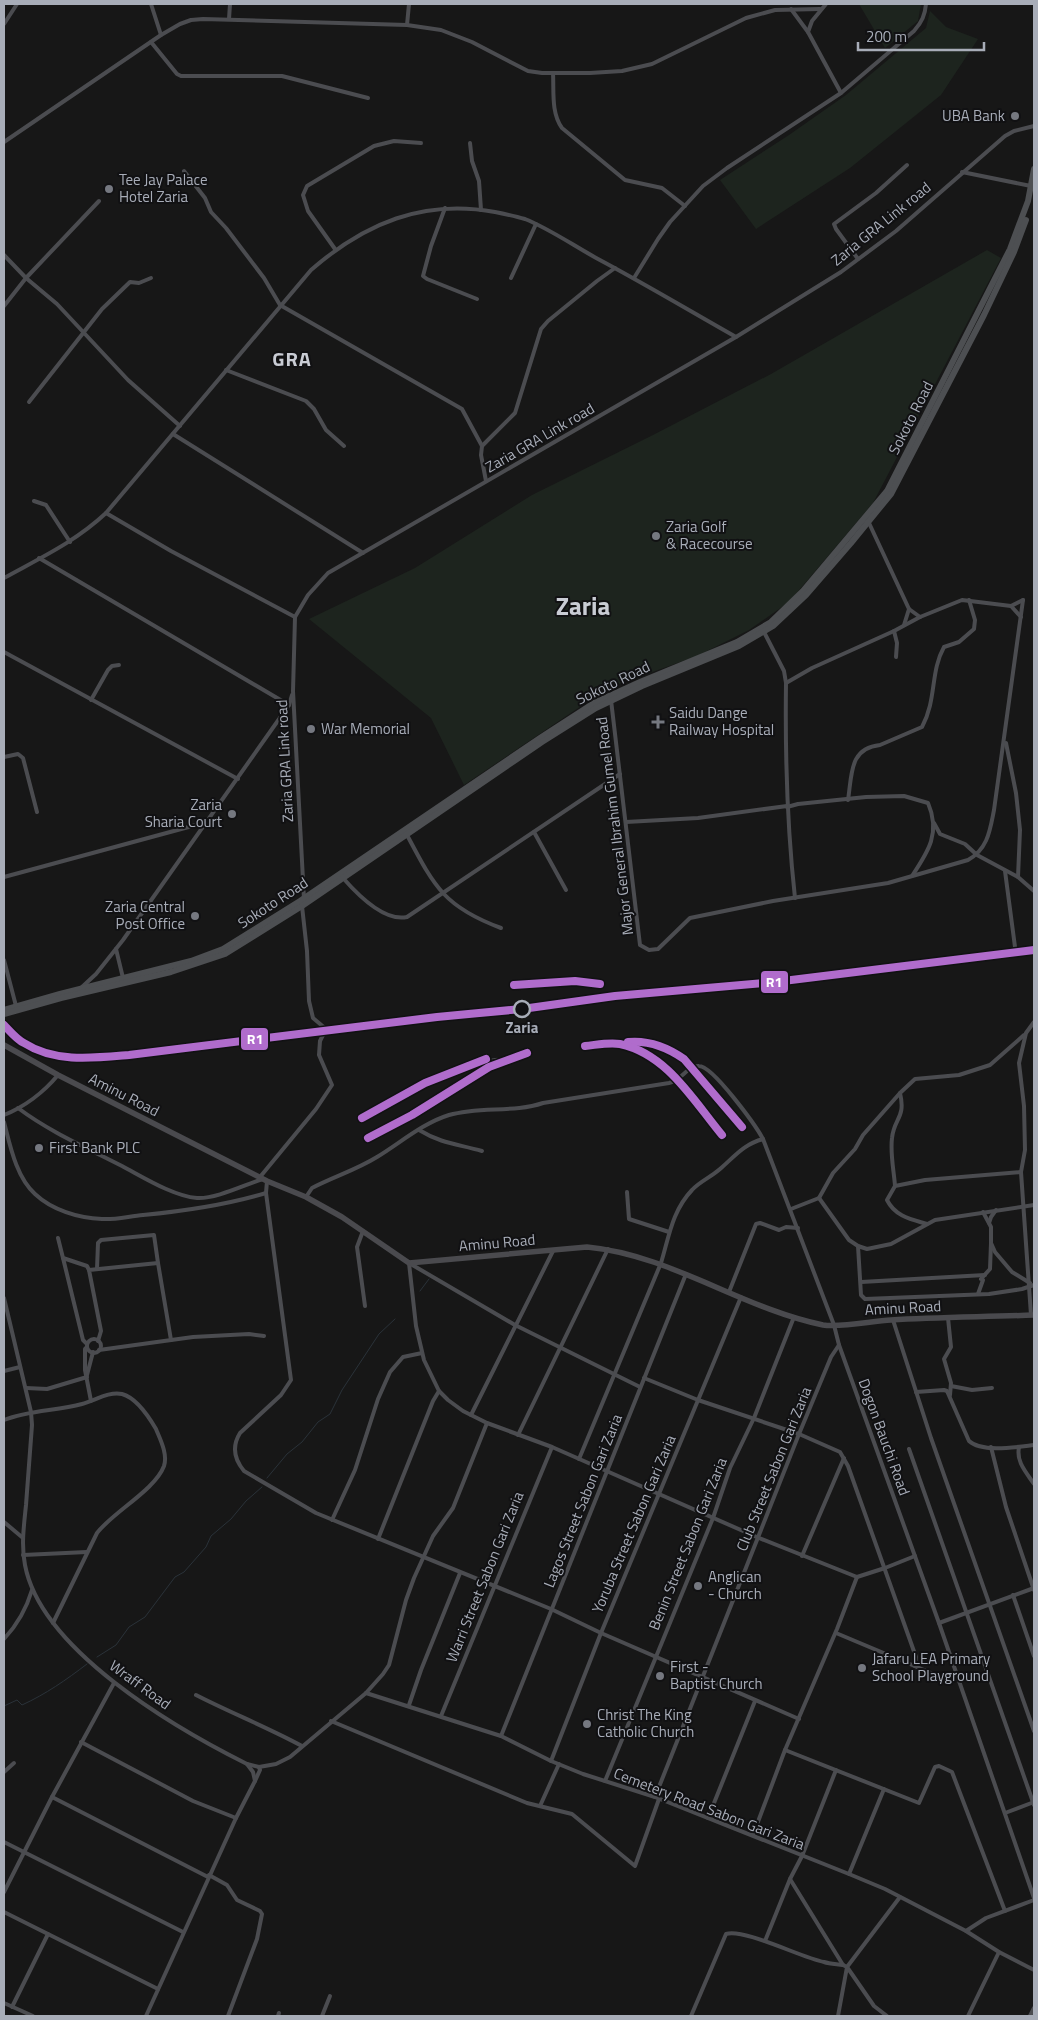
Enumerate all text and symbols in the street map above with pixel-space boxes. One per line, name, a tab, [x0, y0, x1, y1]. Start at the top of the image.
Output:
scale bar	[858, 20, 984, 52]
text: 200 m	[866, 25, 907, 48]
place label: UBA Bank	[942, 104, 1005, 127]
marker: UBA Bank	[1009, 110, 1021, 122]
place label: Tee Jay Palace Hotel Zaria	[119, 168, 208, 208]
street label: Zaria GRA Link road	[826, 176, 936, 271]
marker: Tee Jay Palace Hotel Zaria	[103, 183, 115, 195]
district label: GRA	[272, 343, 312, 374]
street label: Sokoto Road	[882, 377, 939, 459]
street label: Zaria GRA Link road	[481, 397, 599, 478]
place label: Zaria Golf & Racecourse	[666, 515, 752, 555]
marker: Zaria Golf & Racecourse	[650, 530, 662, 542]
district label: Zaria	[556, 587, 610, 625]
street label: Sokoto Road	[572, 655, 654, 710]
street label: Zaria GRA Link road	[270, 699, 299, 823]
place label: Saidu Dange Railway Hospital	[669, 701, 774, 741]
marker: Saidu Dange Railway Hospital	[651, 715, 665, 729]
street label: Major General Ibrahim Gumel Road	[590, 716, 639, 937]
place label: War Memorial	[321, 717, 410, 740]
marker: War Memorial	[305, 723, 317, 735]
place label: Zaria Sharia Court	[145, 793, 223, 833]
marker: Zaria Sharia Court	[226, 808, 238, 820]
street label: Sokoto Road	[233, 871, 312, 934]
place label: Zaria Central Post Office	[105, 895, 185, 935]
marker: Zaria Central Post Office	[189, 910, 201, 922]
line badge: R1	[760, 970, 789, 994]
text: R1	[766, 971, 782, 992]
marker: Zaria	[513, 1000, 531, 1018]
place label: Zaria	[506, 1016, 539, 1039]
line badge: R1	[240, 1027, 269, 1051]
text: R1	[247, 1028, 263, 1049]
street label: Aminu Road	[85, 1067, 164, 1122]
place label: First Bank PLC	[49, 1136, 140, 1159]
marker: First Bank PLC	[33, 1142, 45, 1154]
street label: Aminu Road	[458, 1228, 536, 1257]
street label: Aminu Road	[864, 1294, 942, 1321]
street label: Dogon Bauchi Road	[853, 1375, 916, 1499]
street label: Club Street Sabon Gari Zaria	[730, 1383, 817, 1555]
street label: Lagos Street Sabon Gari Zaria	[537, 1410, 628, 1591]
street label: Yoruba Street Sabon Gari Zaria	[586, 1431, 682, 1617]
street label: Benin Street Sabon Gari Zaria	[642, 1454, 733, 1634]
street label: Warri Street Sabon Gari Zaria	[440, 1487, 530, 1666]
place label: Anglican - Church	[708, 1565, 762, 1605]
marker: Anglican - Church	[692, 1580, 704, 1592]
place label: Jafaru LEA Primary School Playground	[872, 1647, 990, 1687]
street label: Wraff Road	[105, 1654, 176, 1715]
place label: First - Baptist Church	[670, 1655, 763, 1695]
marker: Jafaru LEA Primary School Playground	[856, 1662, 868, 1674]
marker: First - Baptist Church	[654, 1670, 666, 1682]
place label: Christ The King Catholic Church	[597, 1703, 694, 1743]
marker: Christ The King Catholic Church	[581, 1718, 593, 1730]
street label: Cemetery Road Sabon Gari Zaria	[610, 1761, 808, 1856]

